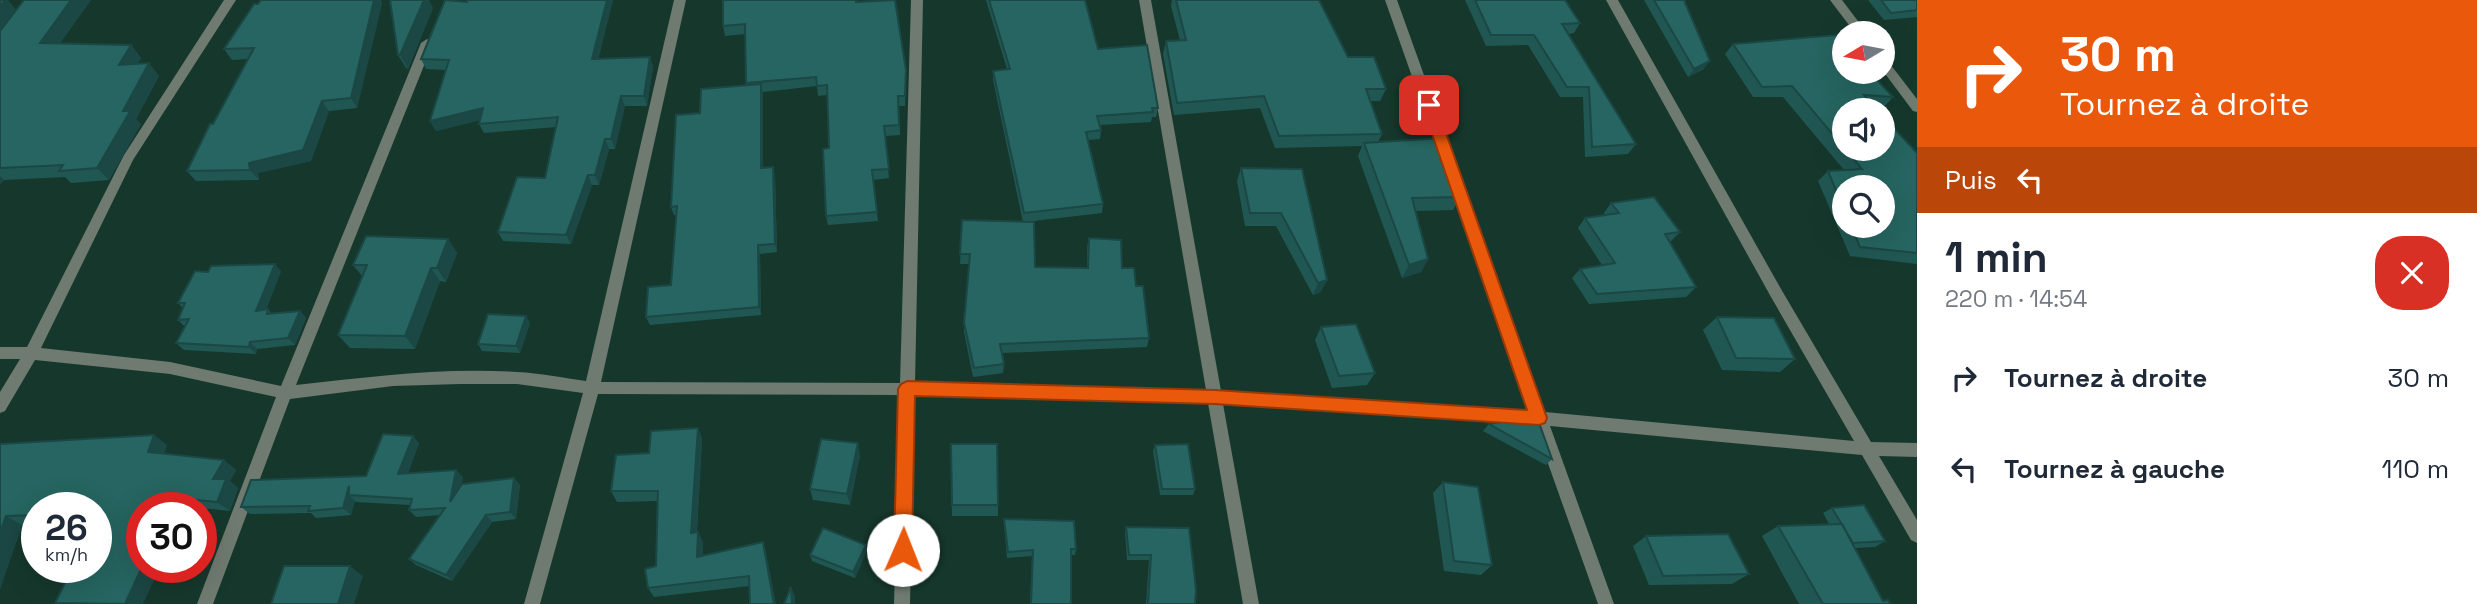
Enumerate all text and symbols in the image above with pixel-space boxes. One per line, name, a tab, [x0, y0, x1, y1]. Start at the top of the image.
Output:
north arrow	[1832, 21, 1895, 84]
map controls	[1832, 21, 1895, 238]
text: 30 m	[2060, 23, 2176, 85]
icon: right	[1945, 28, 2036, 119]
pin	[1399, 75, 1459, 135]
text: Tournez à droite	[2060, 84, 2309, 124]
icon: arrive	[1410, 86, 1448, 124]
button: sound	[1832, 98, 1895, 161]
icon: left	[2011, 161, 2049, 199]
text: Puis	[1945, 163, 1997, 197]
button: search	[1832, 175, 1895, 238]
text: 1 min	[1945, 231, 2048, 284]
button: close	[2375, 236, 2449, 310]
text: 220 m · 14:54	[1945, 284, 2087, 314]
icon: right	[1945, 359, 1983, 397]
text: Tournez à droite	[2004, 361, 2207, 395]
text: 30 m	[2388, 361, 2449, 395]
icon: left	[1945, 450, 1983, 488]
text: Tournez à gauche	[2004, 452, 2225, 486]
text: 110 m	[2382, 452, 2449, 486]
speed limit sign: 30	[126, 492, 217, 583]
text: 26	[45, 506, 88, 550]
position arrow	[866, 513, 940, 587]
text: km/h	[45, 543, 88, 566]

